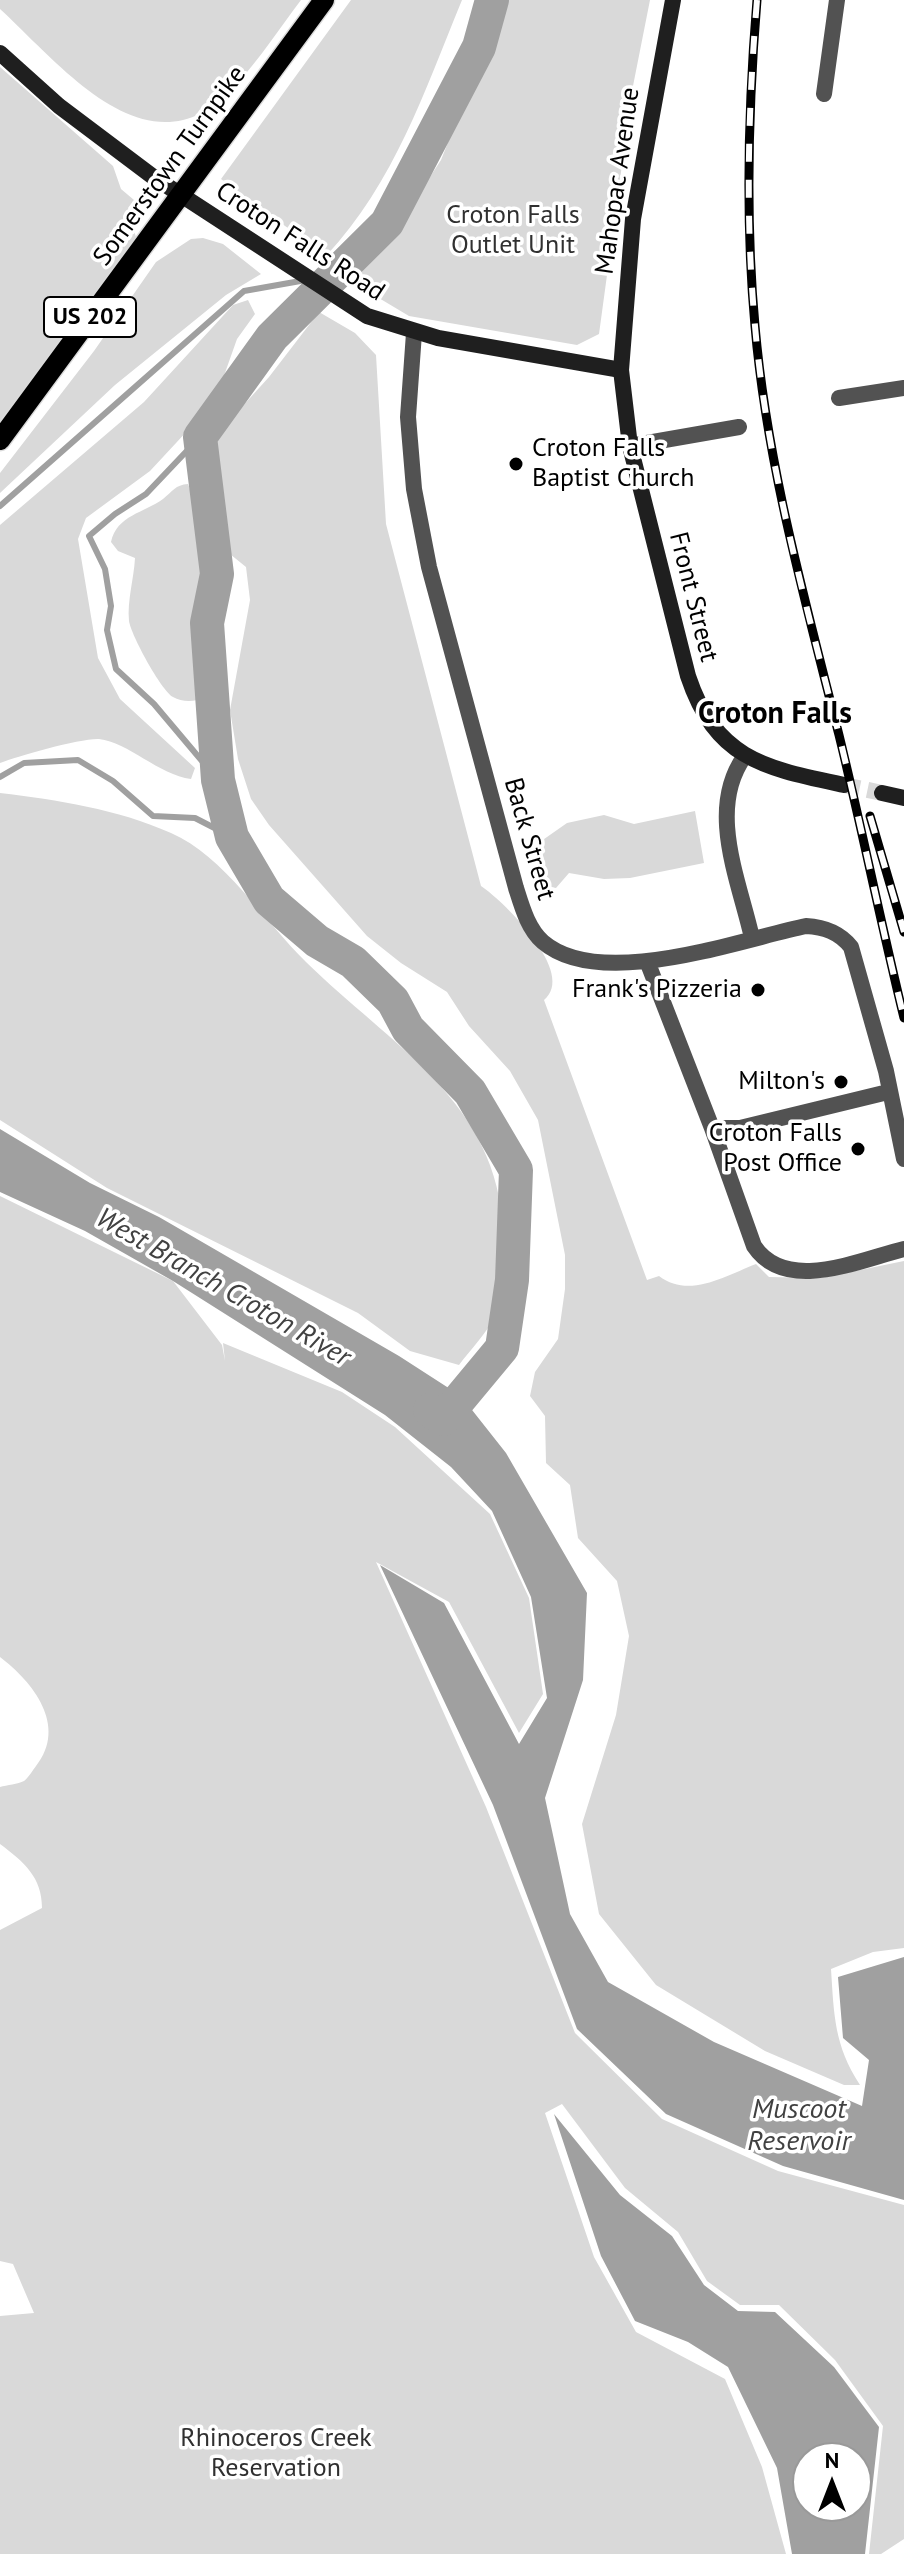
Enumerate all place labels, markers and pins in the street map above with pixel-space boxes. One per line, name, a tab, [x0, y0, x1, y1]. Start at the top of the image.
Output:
place label: Croton Falls Baptist Church	[532, 433, 694, 494]
marker: Croton Falls Baptist Church	[507, 455, 525, 473]
place label: Frank's Pizzeria	[572, 974, 742, 1006]
marker: Frank's Pizzeria	[749, 981, 767, 999]
place label: Milton's	[738, 1066, 825, 1098]
marker: Milton's	[832, 1073, 850, 1091]
place label: Croton Falls Post Office	[709, 1118, 842, 1180]
marker: Croton Falls Post Office	[849, 1140, 867, 1158]

